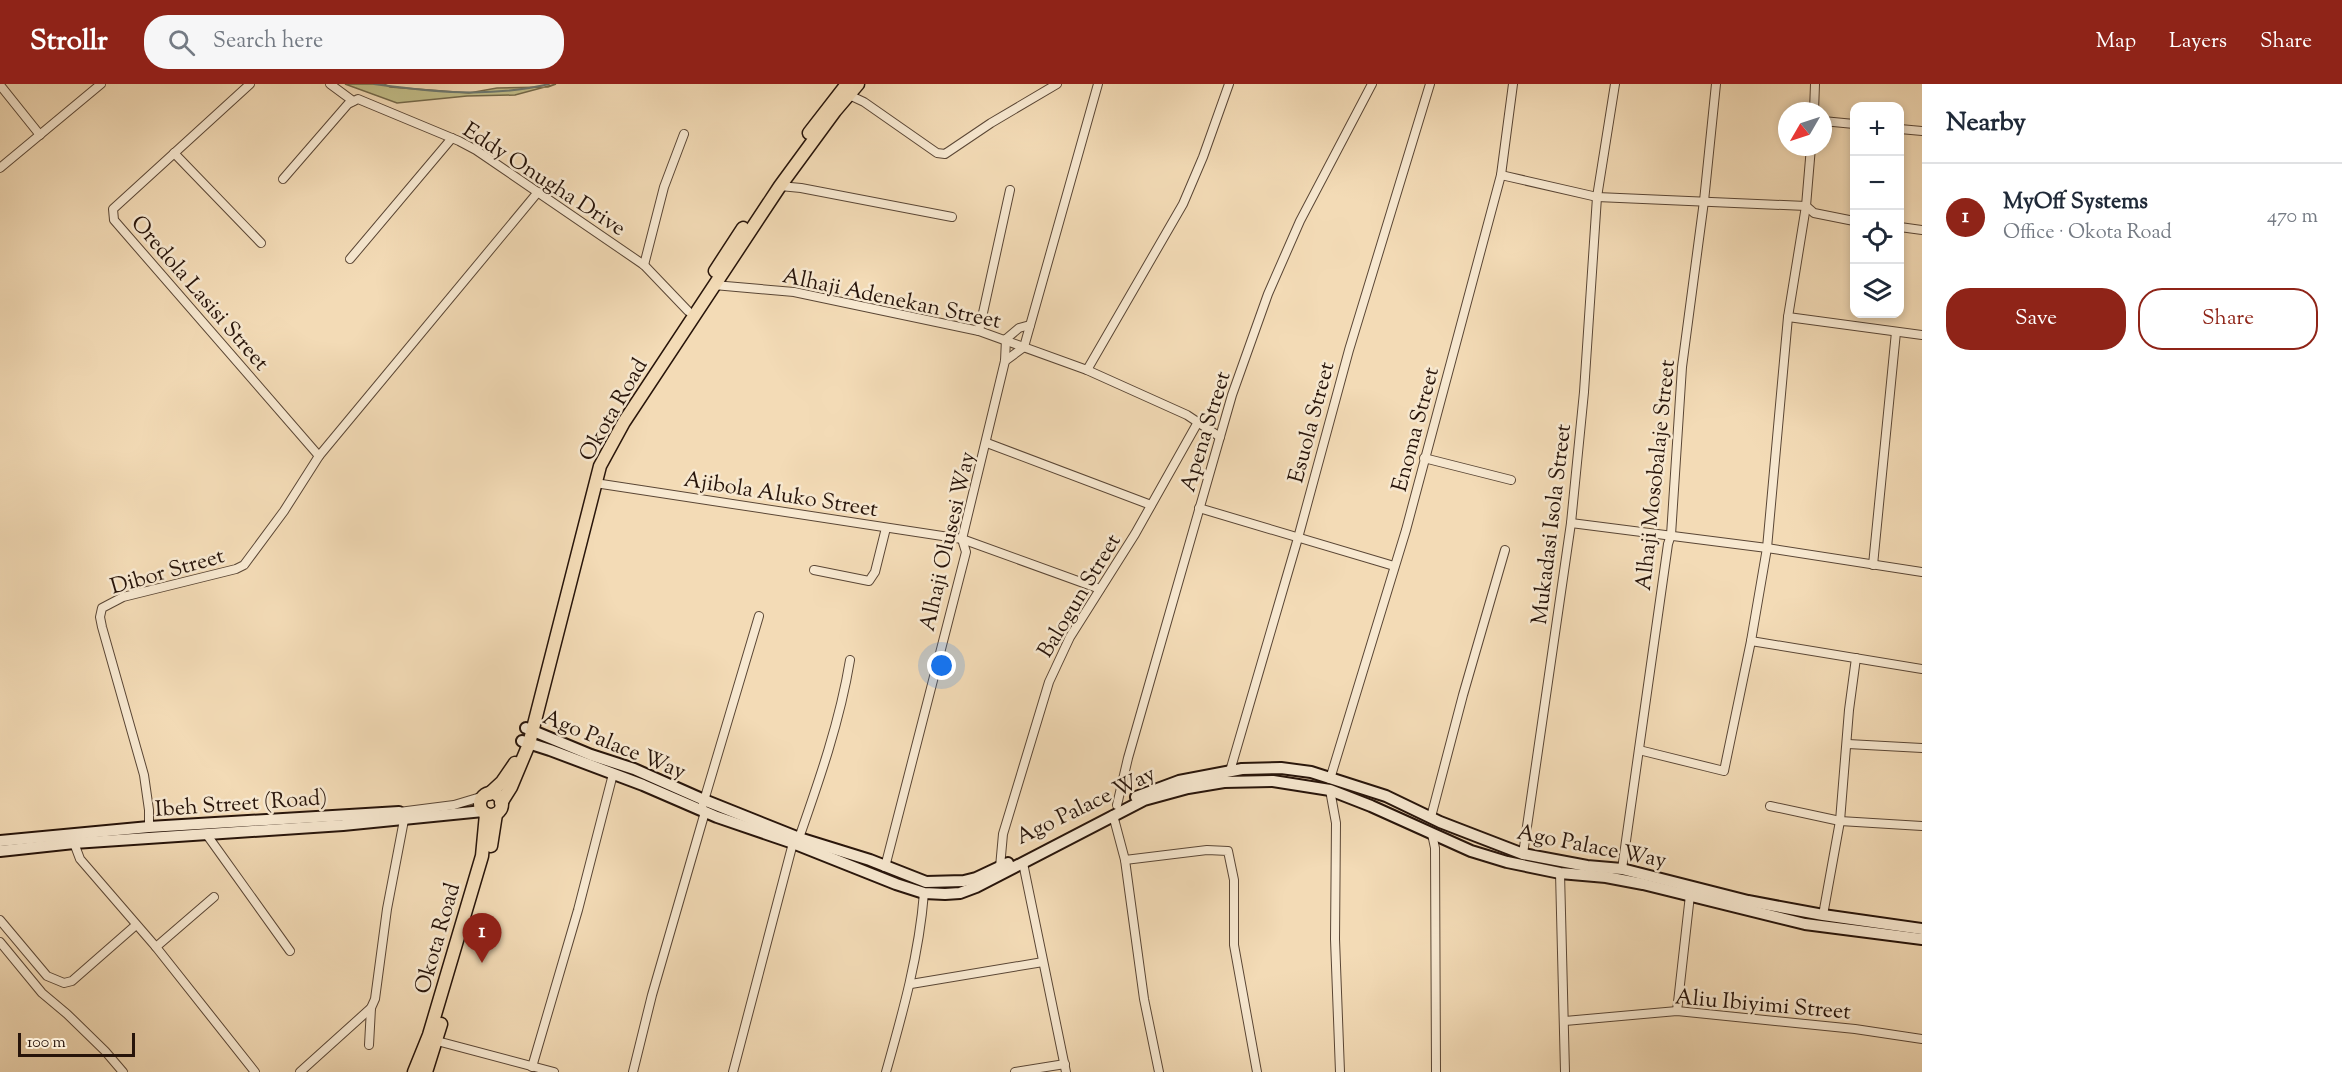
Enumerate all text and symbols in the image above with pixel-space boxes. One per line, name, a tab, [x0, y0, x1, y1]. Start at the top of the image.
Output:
search box	[144, 15, 564, 69]
text: Strollr	[30, 22, 108, 62]
icon: search	[165, 26, 198, 59]
text: Search here	[213, 26, 323, 58]
text: Map	[2096, 27, 2136, 57]
text: Layers	[2169, 27, 2227, 57]
text: Share	[2260, 27, 2312, 57]
north arrow	[1778, 102, 1832, 156]
map controls	[1850, 102, 1904, 318]
button: +	[1850, 102, 1904, 156]
text: Nearby	[1946, 105, 2026, 142]
street label: Eddy Onugha Drive	[455, 116, 631, 245]
button: −	[1850, 156, 1904, 210]
text: MyOff Systems	[2003, 187, 2148, 219]
text: 1	[1962, 203, 1969, 232]
text: 470 m	[2267, 203, 2318, 232]
street label: Oredola Lasisi Street	[122, 209, 276, 379]
button: locate	[1850, 210, 1904, 264]
text: Office · Okota Road	[2003, 219, 2172, 248]
street label: Alhaji Adenekan Street	[779, 261, 1004, 339]
button: layers	[1850, 264, 1904, 318]
button: Save	[1946, 288, 2126, 350]
button: Share	[2138, 288, 2318, 350]
street label: Okota Road	[572, 353, 657, 468]
street label: Esuola Street	[1281, 358, 1345, 487]
street label: Alhaji Mosobalaje Street	[1629, 358, 1685, 593]
street label: Enoma Street	[1385, 363, 1449, 496]
street label: Apena Street	[1173, 367, 1241, 496]
street label: Mukadasi Isola Street	[1525, 422, 1581, 627]
street label: Alhaji Olusesi Way	[913, 449, 985, 635]
street label: Ajibola Aluko Street	[681, 465, 880, 527]
street label: Balogun Street	[1031, 528, 1131, 665]
street label: Dibor Street	[107, 541, 229, 604]
your location	[927, 651, 956, 680]
street label: Ago Palace Way	[538, 703, 690, 789]
street label: Ago Palace Way	[1011, 759, 1162, 854]
street label: Ibeh Street (Road)	[154, 783, 328, 827]
street label: Ago Palace Way	[1514, 818, 1669, 878]
street label: Okota Road	[408, 880, 470, 998]
pin: 1	[462, 914, 502, 963]
street label: Aliu Ibiyimi Street	[1673, 982, 1852, 1030]
scale bar	[18, 1030, 135, 1058]
text: 100 m	[27, 1032, 66, 1055]

